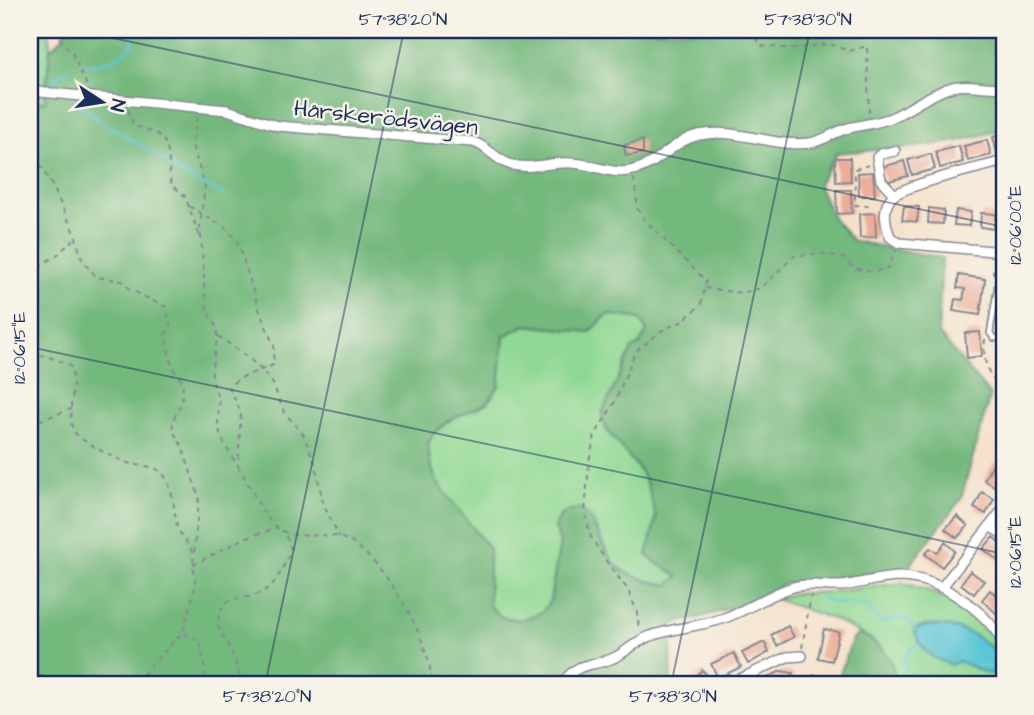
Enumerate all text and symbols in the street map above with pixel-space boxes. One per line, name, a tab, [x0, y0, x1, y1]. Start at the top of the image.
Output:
text: 57°38'20"N	[359, 7, 447, 32]
text: 57°38'30"N	[764, 7, 852, 32]
north arrow	[66, 66, 136, 136]
street label: Hårskerödsvägen	[292, 92, 480, 145]
text: N	[103, 97, 132, 114]
text: 12°06'00"E	[1003, 185, 1028, 265]
text: 12°06'15"E	[7, 312, 32, 384]
text: 12°06'15"E	[1003, 516, 1028, 588]
text: 57°38'20"N	[223, 684, 311, 709]
text: 57°38'30"N	[629, 684, 717, 709]

